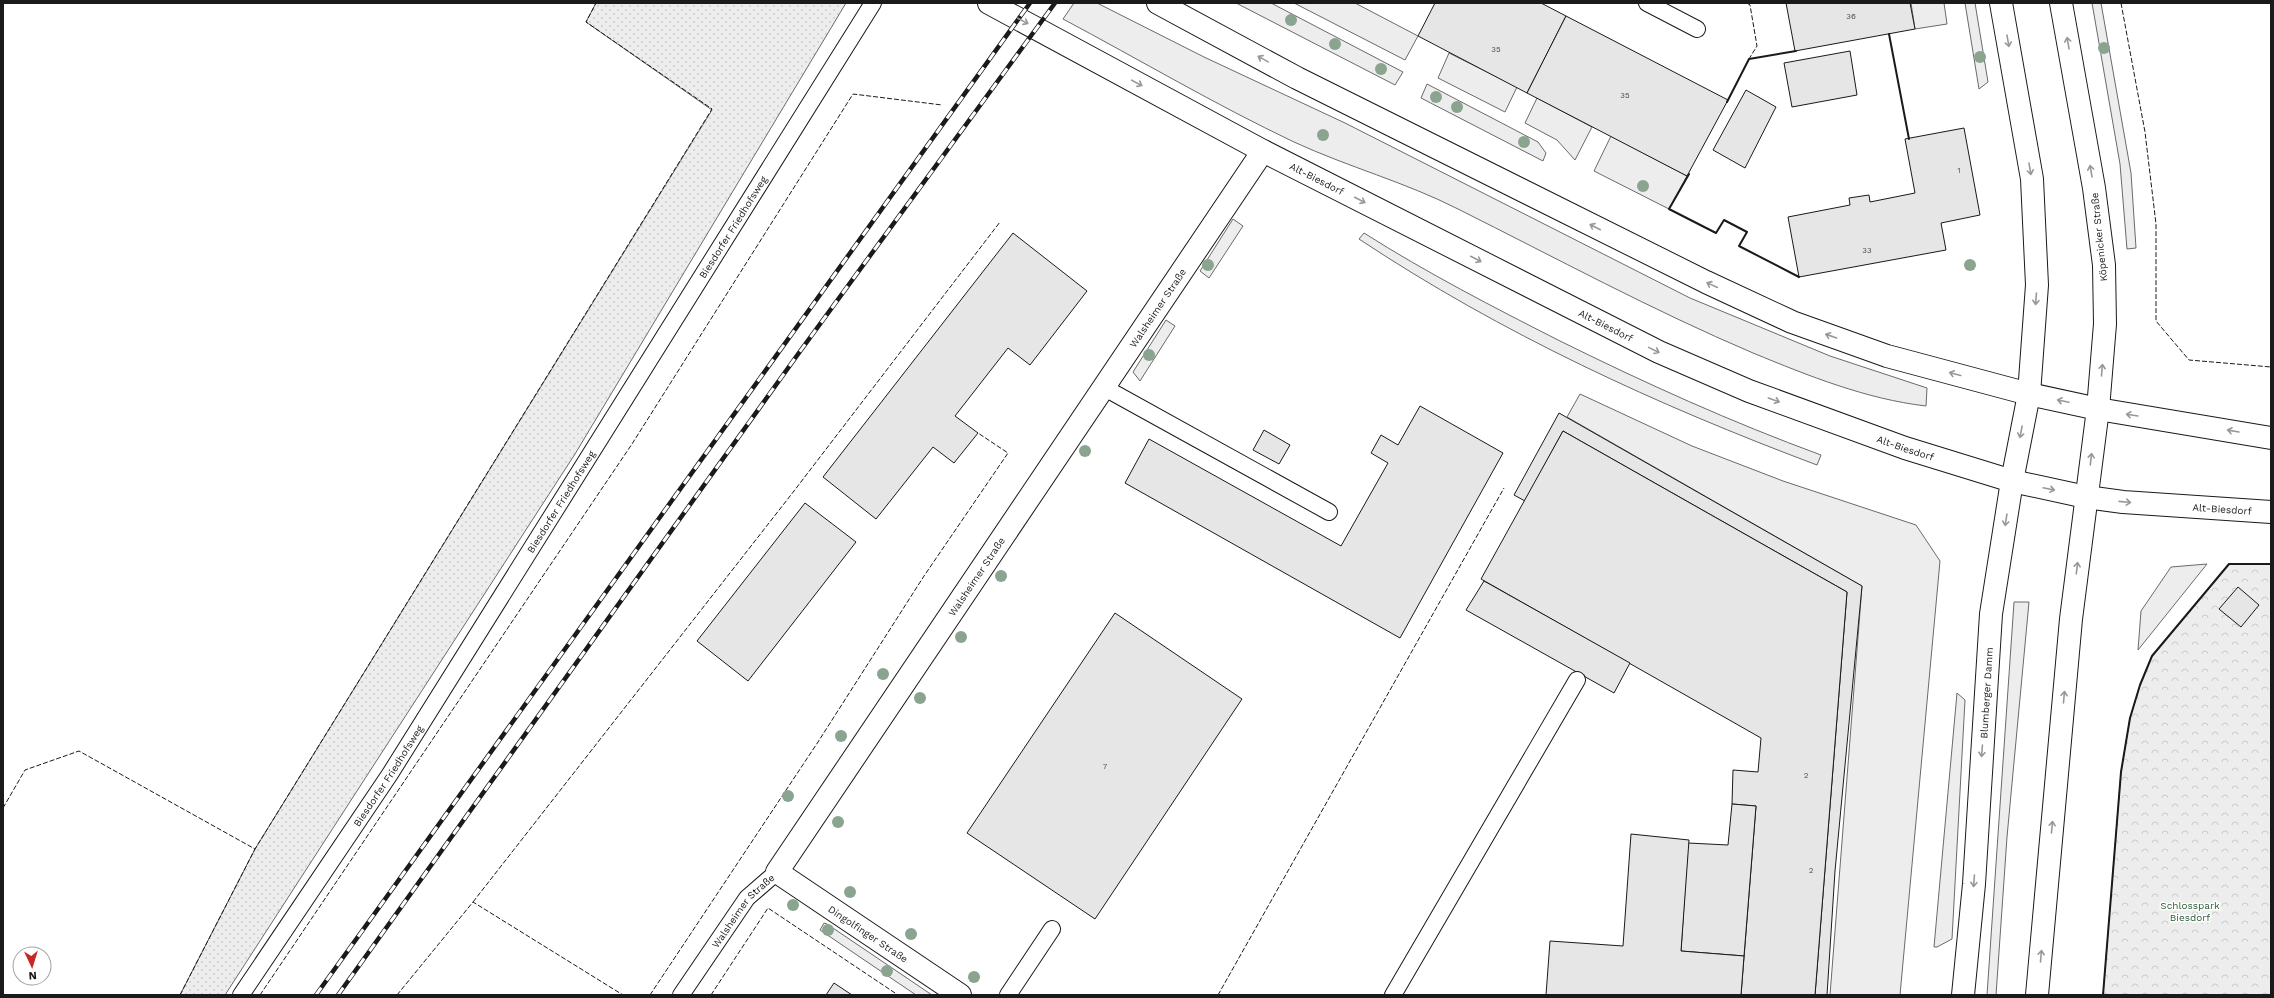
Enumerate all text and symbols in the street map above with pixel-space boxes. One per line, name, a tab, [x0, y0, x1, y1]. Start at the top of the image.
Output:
house number: 36	[1846, 12, 1856, 21]
one-way arrow	[1017, 18, 1029, 26]
one-way arrow	[2004, 35, 2012, 48]
one-way arrow	[2064, 37, 2072, 50]
house number: 35	[1491, 45, 1501, 54]
one-way arrow	[1257, 55, 1269, 63]
one-way arrow	[1131, 80, 1143, 87]
house number: 35	[1620, 91, 1630, 100]
street label: Alt-Biesdorf	[1288, 160, 1346, 197]
one-way arrow	[2026, 163, 2034, 176]
one-way arrow	[2086, 165, 2094, 178]
house number: 1	[1957, 166, 1961, 175]
street label: Biesdorfer Friedhofsweg	[697, 173, 769, 280]
street label: Köpenicker Straße	[2089, 192, 2109, 282]
one-way arrow	[1354, 197, 1366, 204]
one-way arrow	[1589, 223, 1601, 230]
house number: 33	[1862, 246, 1872, 255]
one-way arrow	[1470, 256, 1482, 263]
street label: Walsheimer Straße	[1127, 266, 1188, 349]
one-way arrow	[1706, 281, 1718, 288]
one-way arrow	[2033, 292, 2040, 305]
street label: Alt-Biesdorf	[1577, 307, 1635, 343]
one-way arrow	[1825, 331, 1837, 339]
one-way arrow	[1648, 346, 1660, 354]
one-way arrow	[2098, 364, 2105, 377]
one-way arrow	[1949, 370, 1962, 378]
one-way arrow	[1767, 397, 1779, 405]
one-way arrow	[2057, 397, 2070, 405]
one-way arrow	[2126, 410, 2139, 418]
one-way arrow	[2017, 425, 2025, 438]
one-way arrow	[2226, 427, 2239, 435]
street label: Alt-Biesdorf	[1876, 433, 1935, 462]
street label: Biesdorfer Friedhofsweg	[525, 448, 597, 555]
one-way arrow	[2087, 452, 2095, 465]
one-way arrow	[2042, 486, 2055, 494]
one-way arrow	[2118, 498, 2131, 506]
street label: Alt-Biesdorf	[2192, 501, 2252, 516]
one-way arrow	[2002, 513, 2010, 526]
street label: Walsheimer Straße	[946, 535, 1007, 618]
one-way arrow	[2074, 562, 2081, 575]
street label: Blumberger Damm	[1978, 647, 1994, 739]
one-way arrow	[2060, 691, 2068, 704]
street label: Biesdorfer Friedhofsweg	[351, 722, 425, 828]
one-way arrow	[1979, 744, 1986, 757]
house number: 7	[1103, 762, 1108, 771]
house number: 2	[1804, 771, 1809, 780]
one-way arrow	[2049, 821, 2056, 834]
house number: 2	[1809, 866, 1814, 875]
street label: Walsheimer Straße	[709, 871, 776, 950]
one-way arrow	[1970, 874, 1977, 887]
park label: Schlosspark Biesdorf	[2160, 900, 2220, 923]
street label: Dingolfinger Straße	[826, 903, 910, 965]
north arrow	[12, 946, 52, 986]
one-way arrow	[2037, 950, 2044, 963]
text: N	[28, 969, 37, 982]

